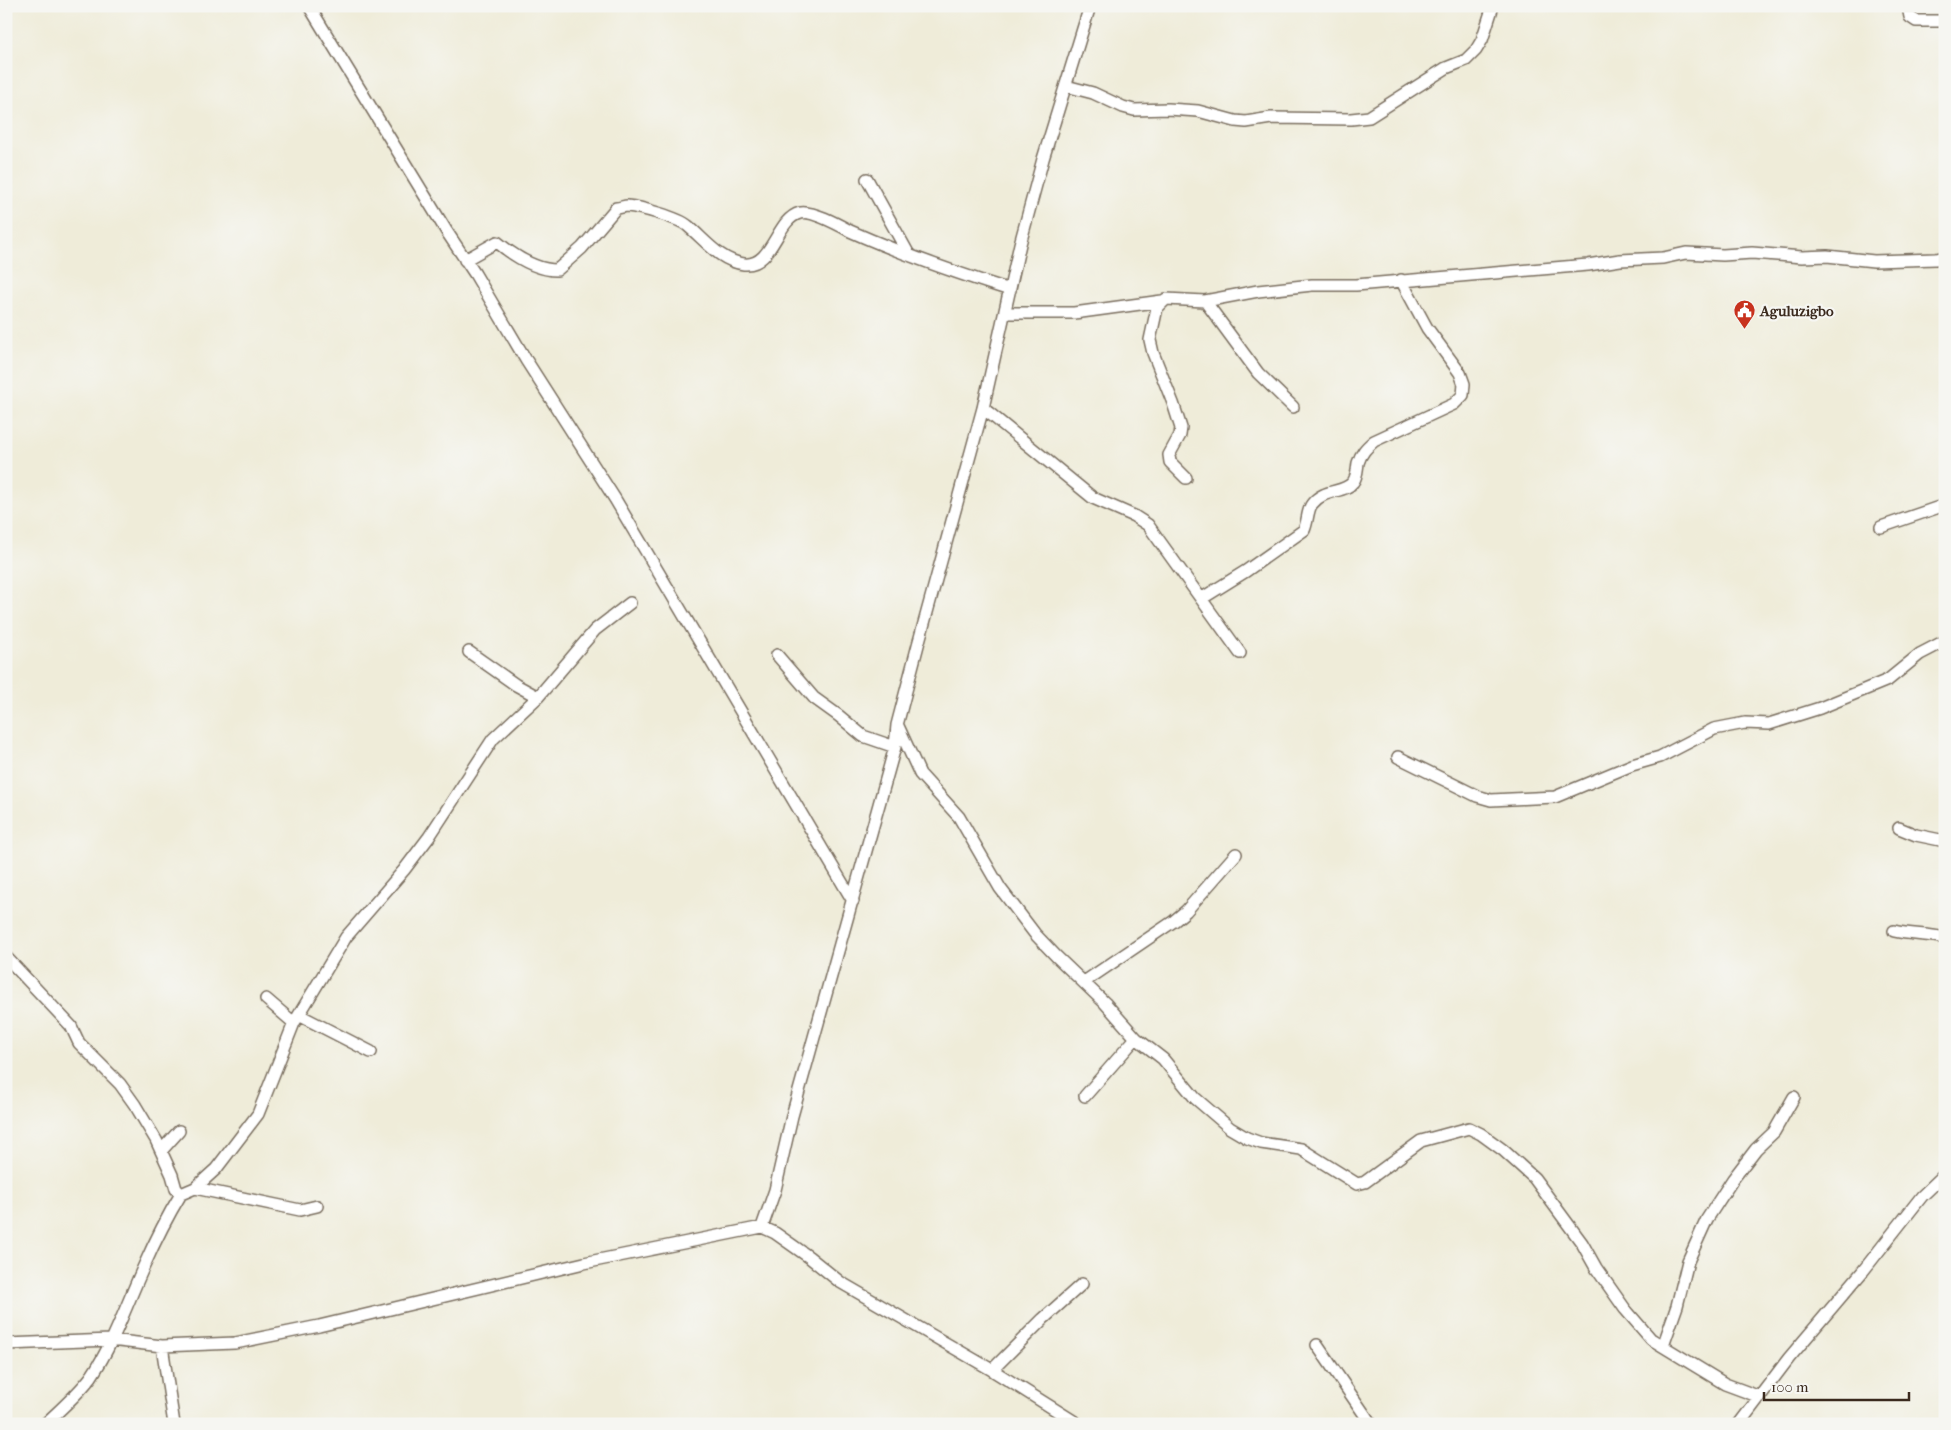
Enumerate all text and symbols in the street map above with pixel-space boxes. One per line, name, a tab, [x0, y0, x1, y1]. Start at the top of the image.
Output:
public building icon: Aguluzigbo	[1732, 299, 1756, 330]
place label: Aguluzigbo	[1759, 302, 1834, 320]
scale bar	[1764, 1370, 1908, 1402]
text: 100 m	[1771, 1378, 1809, 1396]

